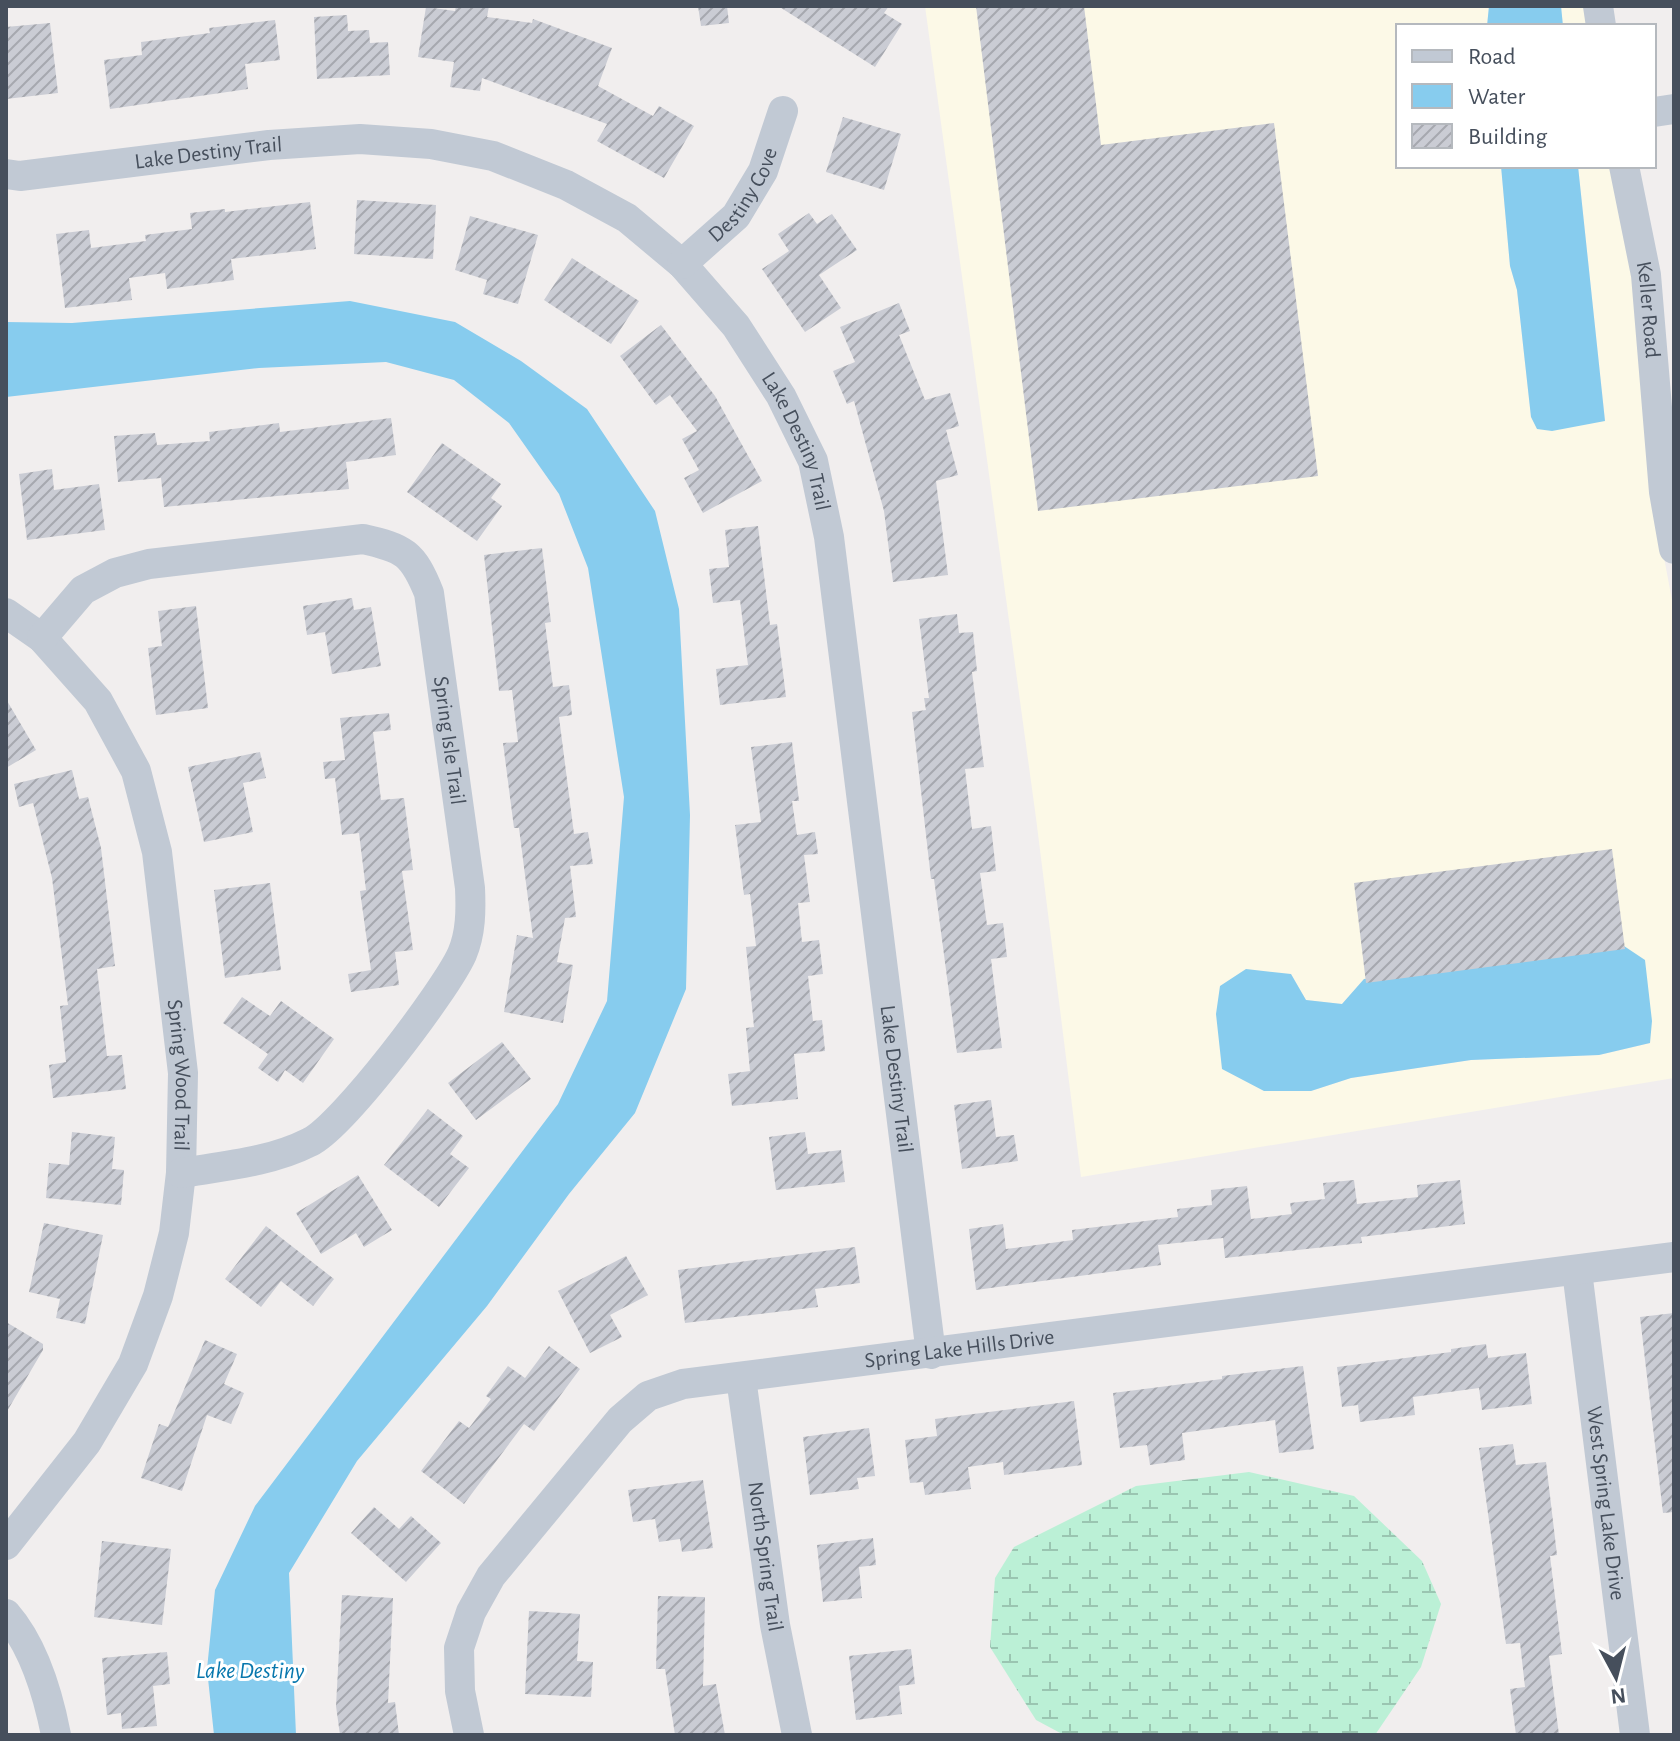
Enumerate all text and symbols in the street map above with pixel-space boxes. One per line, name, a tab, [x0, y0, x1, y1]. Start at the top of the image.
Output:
legend	[1396, 24, 1656, 168]
text: Road	[1468, 45, 1516, 69]
text: Water	[1468, 85, 1526, 109]
text: Building	[1468, 125, 1547, 149]
street label: Lake Destiny Trail	[133, 133, 283, 173]
street label: Destiny Cove	[704, 145, 781, 246]
street label: Keller Road	[1632, 259, 1664, 359]
street label: Lake Destiny Trail	[758, 368, 834, 513]
street label: Spring Isle Trail	[430, 675, 469, 806]
street label: Spring Wood Trail	[163, 998, 195, 1151]
street label: Lake Destiny Trail	[877, 1004, 917, 1154]
street label: Spring Lake Hills Drive	[863, 1326, 1056, 1372]
street label: West Spring Lake Drive	[1583, 1405, 1629, 1602]
street label: North Spring Trail	[744, 1480, 787, 1633]
north arrow	[1576, 1637, 1656, 1717]
water label: Lake Destiny	[196, 1659, 304, 1683]
text: N	[1609, 1684, 1627, 1708]

